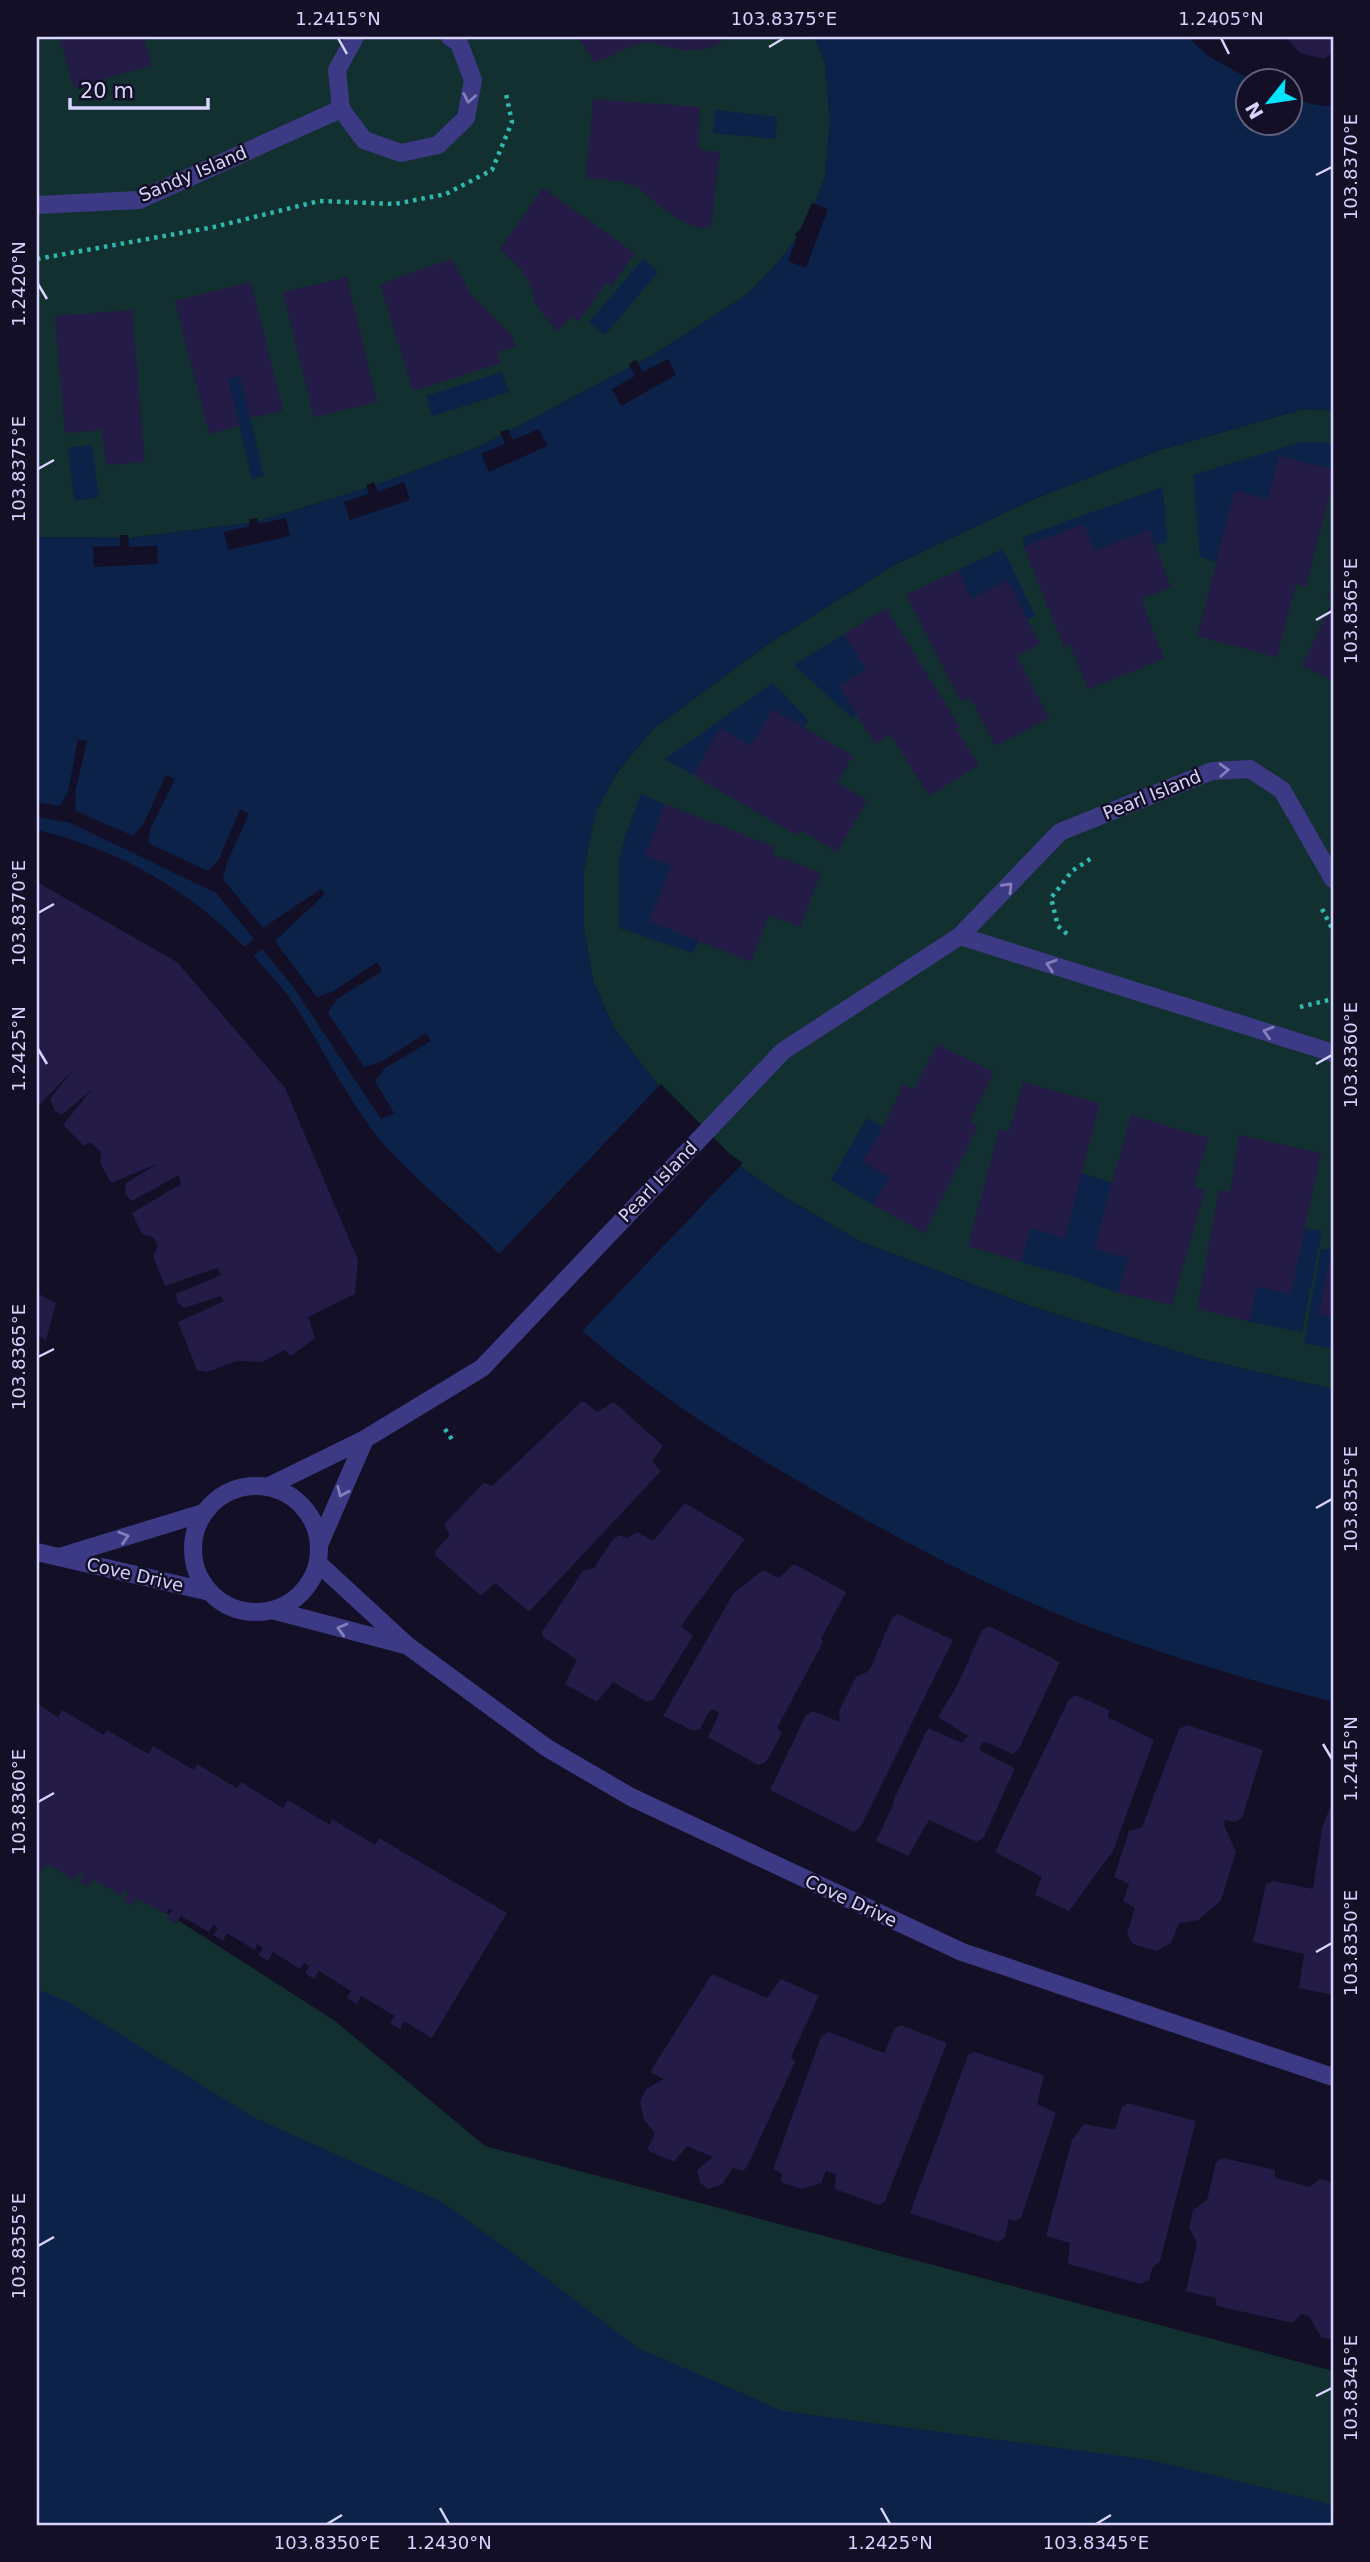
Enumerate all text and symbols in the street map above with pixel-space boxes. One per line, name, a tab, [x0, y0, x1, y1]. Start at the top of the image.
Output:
text: 1.2415°N	[295, 8, 381, 29]
text: 103.8375°E	[731, 8, 837, 29]
text: 1.2405°N	[1178, 8, 1264, 29]
scale bar	[70, 66, 208, 110]
north arrow	[1234, 66, 1304, 136]
text: 20 m	[80, 79, 134, 103]
one-way arrow	[463, 92, 478, 104]
text: N	[1241, 98, 1268, 123]
text: 103.8370°E	[1340, 114, 1361, 220]
street label: Sandy Island	[136, 141, 250, 206]
text: 1.2420°N	[8, 241, 29, 327]
text: 103.8375°E	[8, 416, 29, 522]
text: 103.8365°E	[1340, 558, 1361, 664]
one-way arrow	[1219, 763, 1230, 778]
street label: Pearl Island	[1100, 765, 1204, 824]
text: 103.8370°E	[8, 860, 29, 966]
one-way arrow	[999, 882, 1012, 895]
one-way arrow	[1045, 959, 1057, 973]
text: 103.8360°E	[1340, 1002, 1361, 1108]
text: 1.2425°N	[8, 1006, 29, 1092]
one-way arrow	[1262, 1026, 1274, 1041]
street label: Pearl Island	[614, 1137, 701, 1226]
text: 103.8365°E	[8, 1304, 29, 1410]
text: 103.8355°E	[1340, 1446, 1361, 1552]
one-way arrow	[336, 1485, 350, 1497]
one-way arrow	[118, 1530, 130, 1545]
street label: Cove Drive	[85, 1553, 186, 1596]
one-way arrow	[336, 1622, 348, 1637]
text: 1.2415°N	[1340, 1716, 1361, 1802]
text: 103.8360°E	[8, 1749, 29, 1855]
street label: Cove Drive	[802, 1870, 901, 1931]
text: 103.8350°E	[1340, 1890, 1361, 1996]
text: 103.8355°E	[8, 2193, 29, 2299]
text: 103.8345°E	[1340, 2335, 1361, 2441]
text: 103.8350°E	[274, 2532, 380, 2553]
text: 1.2430°N	[406, 2532, 492, 2553]
text: 1.2425°N	[847, 2532, 933, 2553]
text: 103.8345°E	[1043, 2532, 1149, 2553]

